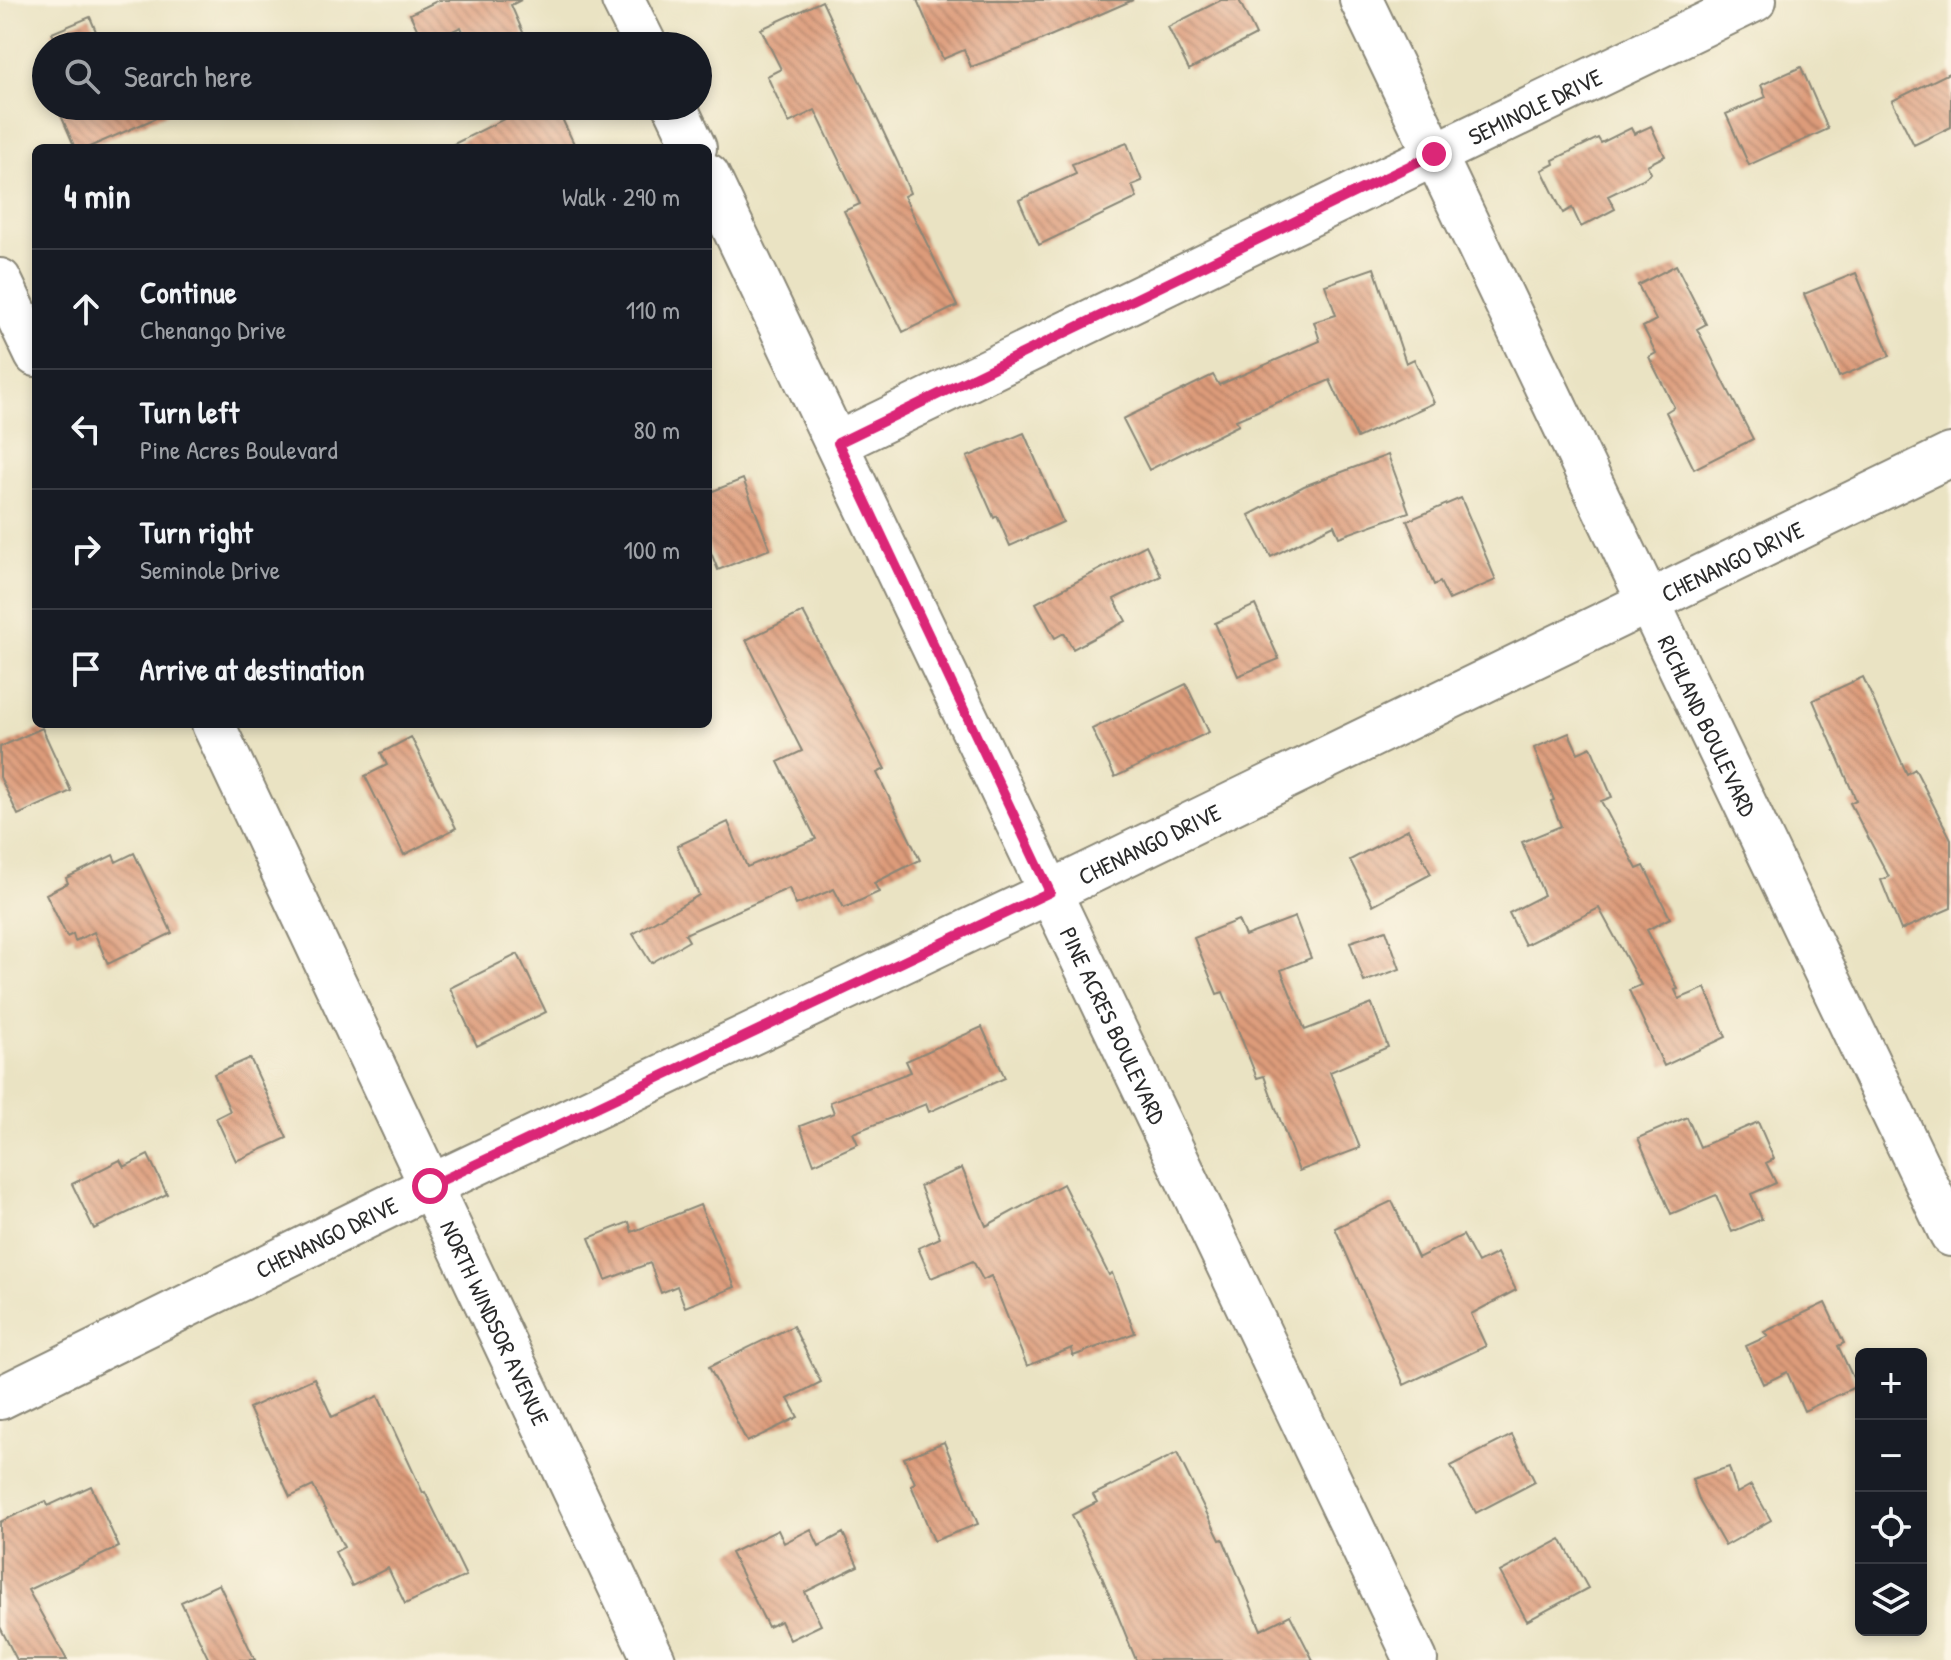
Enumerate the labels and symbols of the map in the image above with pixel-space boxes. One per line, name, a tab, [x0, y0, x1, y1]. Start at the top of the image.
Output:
street label: SEMINOLE DRIVE	[1463, 60, 1607, 152]
route end	[1416, 136, 1452, 172]
street label: CHENANGO DRIVE	[1656, 513, 1809, 609]
street label: RICHLAND BOULEVARD	[1651, 630, 1765, 822]
street label: CHENANGO DRIVE	[1073, 795, 1226, 892]
street label: PINE ACRES BOULEVARD	[1053, 921, 1174, 1130]
route start	[412, 1168, 448, 1204]
street label: CHENANGO DRIVE	[250, 1188, 403, 1286]
street label: NORTH WINDSOR AVENUE	[433, 1215, 557, 1431]

